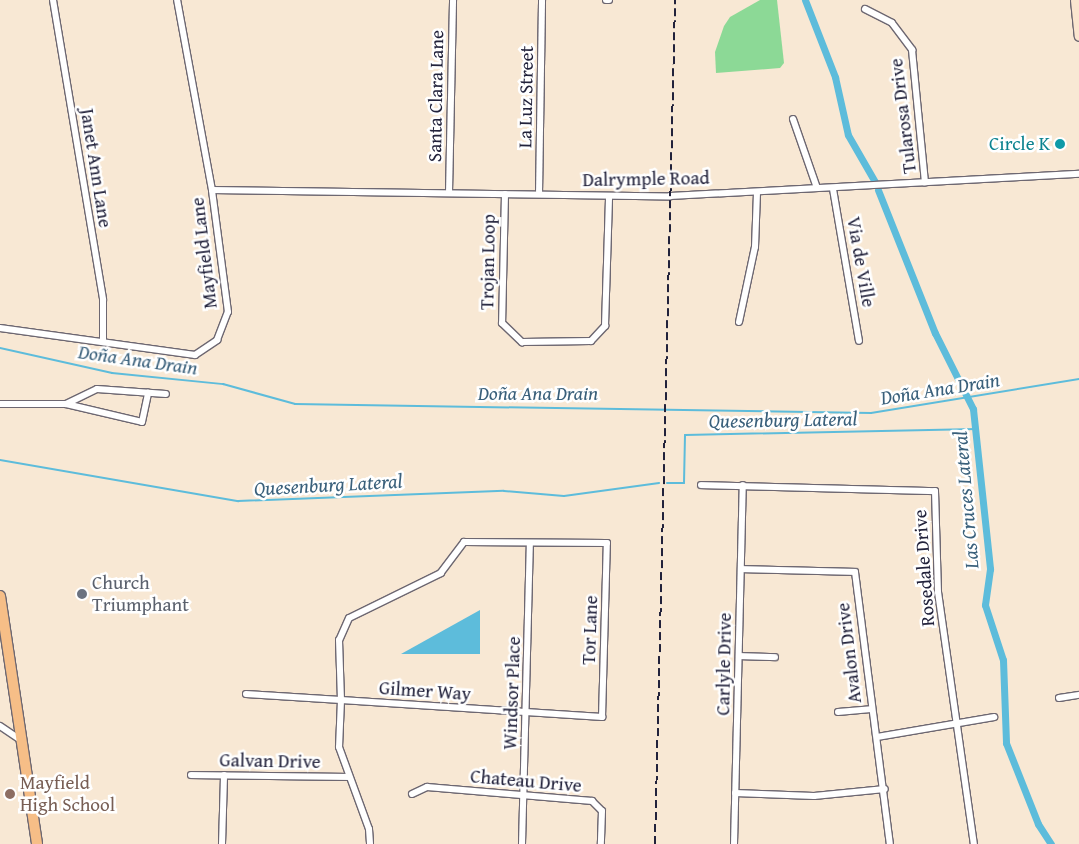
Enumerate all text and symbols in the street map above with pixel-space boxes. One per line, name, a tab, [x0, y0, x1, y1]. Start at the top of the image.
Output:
street label: Santa Clara Lane	[423, 30, 449, 162]
street label: La Luz Street	[514, 46, 538, 148]
street label: Tularosa Drive	[885, 57, 921, 175]
street label: Janet Ann Lane	[75, 107, 117, 229]
place label: Circle K	[989, 133, 1050, 155]
marker: Circle K	[1054, 138, 1066, 150]
street label: Dalrymple Road	[582, 166, 710, 192]
street label: Mayfield Lane	[186, 196, 222, 310]
street label: Trojan Loop	[476, 214, 500, 310]
street label: Via de Ville	[842, 215, 880, 309]
water label: Doña Ana Drain	[77, 339, 199, 379]
water label: Doña Ana Drain	[879, 367, 1001, 409]
water label: Doña Ana Drain	[478, 380, 598, 404]
water label: Quesenburg Lateral	[708, 406, 858, 432]
water label: Las Cruces Lateral	[947, 430, 983, 570]
water label: Quesenburg Lateral	[253, 468, 403, 500]
street label: Rosedale Drive	[909, 509, 939, 627]
place label: Church Triumphant	[92, 572, 189, 616]
marker: Church Triumphant	[76, 588, 88, 600]
street label: Tor Lane	[577, 595, 603, 665]
street label: Avalon Drive	[832, 601, 866, 705]
street label: Carlyle Drive	[712, 612, 736, 716]
street label: Windsor Place	[499, 636, 525, 750]
street label: Gilmer Way	[378, 676, 472, 706]
street label: Galvan Drive	[219, 749, 321, 773]
street label: Chateau Drive	[469, 765, 583, 797]
place label: Mayfield High School	[20, 772, 115, 816]
marker: Mayfield High School	[4, 788, 16, 800]

